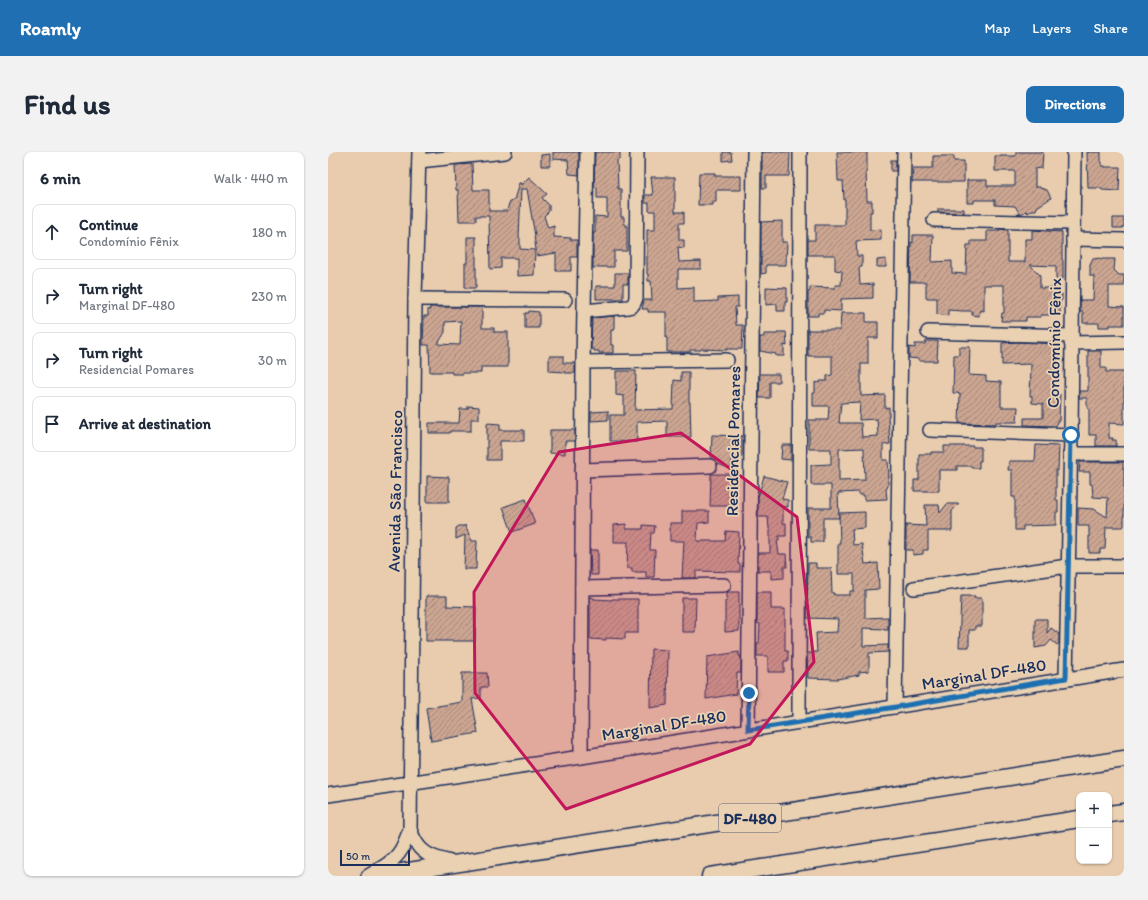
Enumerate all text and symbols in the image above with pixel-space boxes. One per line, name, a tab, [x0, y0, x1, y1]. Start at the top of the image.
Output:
text: Roamly	[20, 17, 81, 40]
text: Map	[985, 20, 1010, 37]
text: Layers	[1032, 20, 1071, 37]
text: Share	[1093, 20, 1128, 37]
button: Directions	[1026, 86, 1124, 123]
text: Find us	[24, 87, 111, 121]
text: 6 min	[40, 168, 81, 188]
text: Walk · 440 m	[214, 171, 288, 186]
text: Continue	[79, 216, 138, 234]
icon: ahead	[41, 221, 63, 243]
text: 180 m	[252, 225, 287, 240]
text: Condomínio Fênix	[79, 234, 179, 249]
street label: Condomínio Fênix	[1043, 277, 1065, 408]
text: Turn right	[79, 280, 143, 298]
icon: right	[41, 285, 63, 307]
text: 230 m	[251, 289, 287, 304]
text: Marginal DF-480	[79, 298, 175, 313]
text: Turn right	[79, 344, 143, 362]
icon: right	[41, 349, 63, 371]
text: 30 m	[258, 353, 287, 368]
text: Residencial Pomares	[79, 362, 194, 377]
street label: Residencial Pomares	[722, 366, 744, 516]
street label: Avenida São Francisco	[384, 410, 406, 572]
icon: arrive	[41, 413, 63, 435]
text: Arrive at destination	[79, 415, 211, 433]
route start	[1062, 426, 1080, 444]
street label: Marginal DF-480	[920, 654, 1048, 694]
route end	[740, 684, 758, 702]
street label: Marginal DF-480	[600, 705, 728, 745]
map controls	[1076, 792, 1112, 864]
button: +	[1076, 792, 1112, 828]
road number: DF-480	[719, 804, 781, 832]
button: −	[1076, 828, 1112, 864]
scale bar	[340, 848, 410, 867]
text: 50 m	[346, 850, 370, 863]

